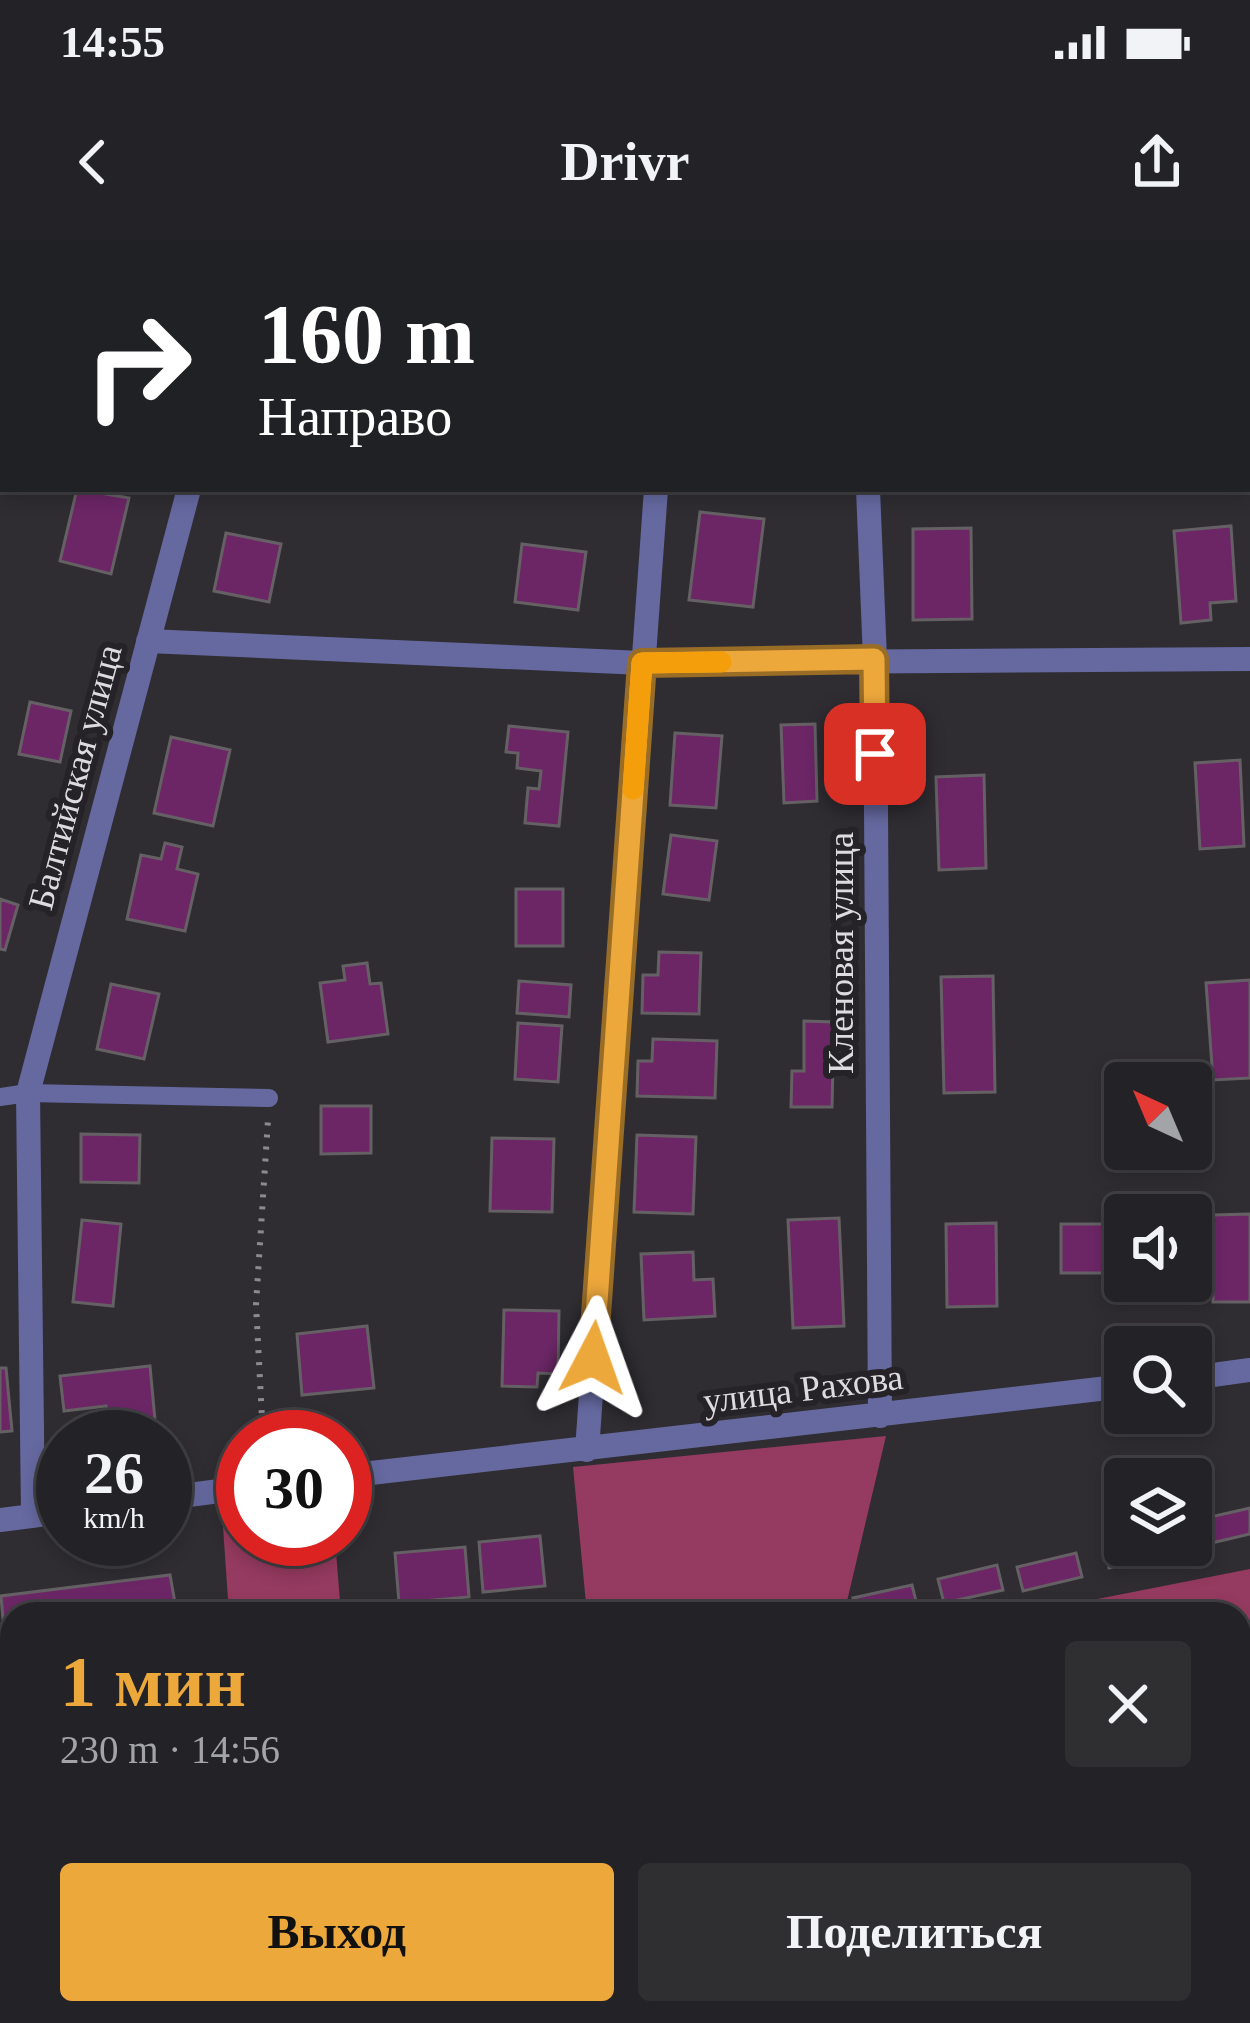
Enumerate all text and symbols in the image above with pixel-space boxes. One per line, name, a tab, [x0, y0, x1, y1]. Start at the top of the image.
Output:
text: 14:55	[60, 17, 165, 67]
icon: back	[60, 129, 126, 195]
icon: share	[1124, 129, 1190, 195]
text: Drivr	[561, 132, 689, 192]
icon: right	[60, 288, 216, 444]
text: 160 m	[258, 288, 475, 381]
text: Направо	[258, 387, 452, 447]
street label: Балтийская улица	[20, 640, 130, 914]
pin	[824, 703, 926, 805]
icon: arrive	[842, 721, 908, 787]
street label: Кленовая улица	[821, 832, 861, 1074]
north arrow	[1104, 1062, 1212, 1170]
map controls	[1104, 1062, 1212, 1566]
button: sound	[1104, 1194, 1212, 1302]
position arrow	[530, 1295, 656, 1421]
button: search	[1104, 1326, 1212, 1434]
street label: улица Рахова	[701, 1357, 905, 1421]
speed limit sign: 30	[216, 1410, 372, 1566]
text: 26	[84, 1440, 144, 1506]
button: layers	[1104, 1458, 1212, 1566]
text: km/h	[83, 1501, 145, 1534]
button: close	[1065, 1641, 1191, 1767]
text: 1 мин	[60, 1642, 246, 1722]
text: 230 m · 14:56	[60, 1728, 280, 1771]
button: Выход	[60, 1863, 614, 2001]
button: Поделиться	[638, 1863, 1191, 2001]

